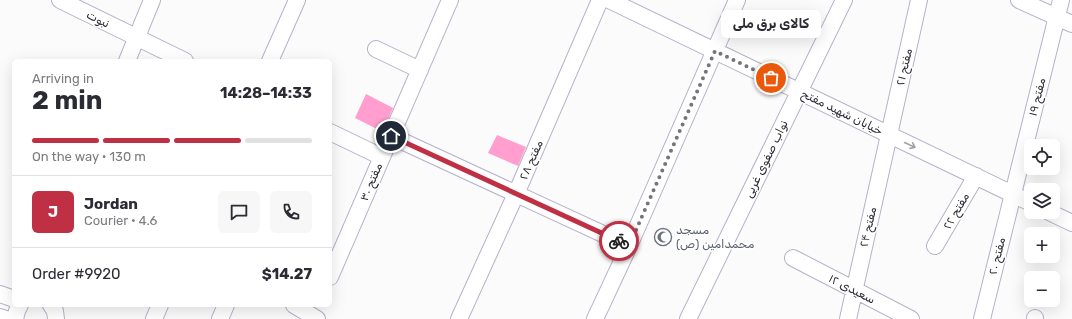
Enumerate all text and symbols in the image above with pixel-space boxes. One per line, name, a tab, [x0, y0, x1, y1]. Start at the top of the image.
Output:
street label: نبوت	[84, 7, 112, 31]
callout: کالای برق ملی	[721, 10, 821, 38]
text: کالای برق ملی	[733, 16, 809, 31]
street label: مفتح ۲۱	[893, 47, 917, 87]
pin	[754, 61, 788, 95]
icon: bag	[760, 67, 782, 89]
text: Arriving in	[32, 71, 94, 86]
street label: مفتح ۱۹	[1025, 76, 1051, 118]
text: 14:28–14:33	[220, 84, 312, 102]
text: 2 min	[32, 85, 102, 116]
street label: خیابان شهید مفتح	[798, 86, 885, 140]
street label: نواب صفوی غربی	[741, 118, 792, 201]
pin	[374, 119, 408, 153]
icon: home	[380, 125, 402, 147]
street label: مفتح ۲۸	[516, 138, 548, 183]
map controls	[1024, 139, 1060, 307]
button: locate	[1024, 139, 1060, 175]
one-way arrow	[904, 142, 916, 149]
text: On the way · 130 m	[32, 149, 146, 164]
street label: مفتح ۳۰	[357, 161, 387, 204]
button: layers	[1024, 183, 1060, 219]
street label: مفتح ۲۲	[940, 190, 974, 233]
button: chat	[218, 191, 260, 233]
button: phone	[270, 191, 312, 233]
text: Jordan	[84, 195, 138, 213]
text: J	[48, 203, 58, 221]
street label: مفتح ۲۴	[857, 205, 881, 249]
text: Courier · 4.6	[84, 213, 157, 228]
courier	[599, 221, 639, 261]
place label: مسجد محمدامین (ص)	[676, 223, 755, 251]
mosque icon: مسجد محمدامین (ص)	[653, 227, 673, 247]
button: +	[1024, 227, 1060, 263]
icon: bike	[608, 230, 630, 252]
street label: مفتح ۲۰	[986, 236, 1010, 277]
text: Order #9920	[32, 265, 121, 283]
text: $14.27	[262, 265, 312, 283]
street label: سعیدی ۱۲	[826, 271, 878, 307]
button: −	[1024, 271, 1060, 307]

